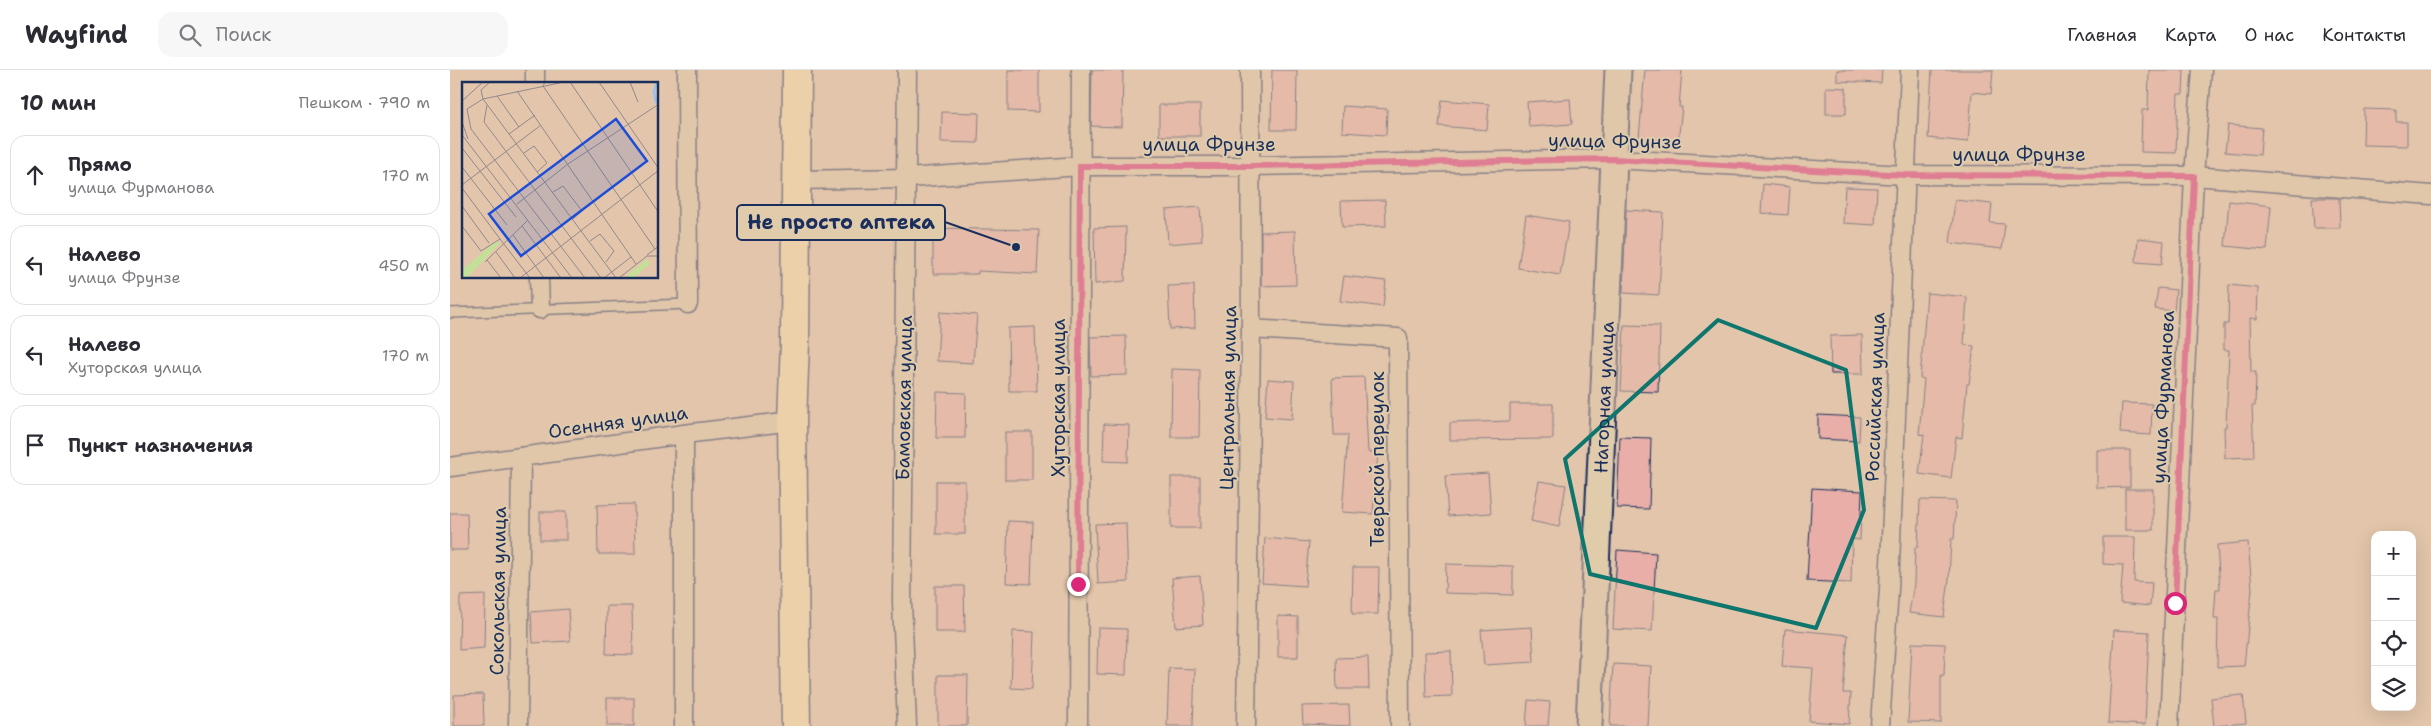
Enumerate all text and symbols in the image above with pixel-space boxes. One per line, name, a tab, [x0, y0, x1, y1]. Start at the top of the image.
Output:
search box	[158, 12, 508, 57]
text: Wayfind	[25, 19, 128, 51]
icon: search	[176, 21, 204, 49]
text: Поиск	[216, 22, 271, 47]
text: Главная	[2067, 23, 2137, 47]
text: Карта	[2165, 23, 2217, 47]
text: О нас	[2245, 23, 2294, 47]
text: Контакты	[2322, 23, 2406, 47]
inset map	[462, 82, 659, 279]
text: 10 мин	[20, 89, 96, 117]
text: Пешком · 790 m	[299, 92, 430, 113]
street label: улица Фрунзе	[1548, 127, 1682, 155]
street label: улица Фрунзе	[1142, 132, 1276, 157]
street label: улица Фрунзе	[1952, 142, 2086, 167]
text: Прямо	[68, 152, 132, 177]
icon: ahead	[21, 161, 49, 189]
text: 170 m	[382, 165, 429, 186]
text: улица Фурманова	[68, 177, 214, 198]
callout: Не просто аптека	[737, 205, 945, 240]
text: Не просто аптека	[747, 209, 935, 235]
text: Налево	[68, 242, 141, 267]
icon: left	[21, 251, 49, 279]
text: 450 m	[378, 255, 429, 276]
text: улица Фрунзе	[68, 267, 180, 288]
street label: Центральная улица	[1214, 305, 1242, 491]
street label: улица Фурманова	[2146, 310, 2180, 484]
street label: Российская улица	[1860, 312, 1890, 482]
street label: Бамовская улица	[890, 315, 918, 481]
street label: Хуторская улица	[1046, 318, 1071, 477]
street label: Нагорная улица	[1588, 320, 1619, 474]
text: Налево	[68, 332, 141, 357]
icon: left	[21, 341, 49, 369]
text: 170 m	[382, 345, 429, 366]
text: Хуторская улица	[68, 357, 202, 378]
street label: Тверской переулок	[1365, 371, 1390, 547]
street label: Осенняя улица	[547, 400, 690, 444]
icon: arrive	[21, 431, 49, 459]
text: Пункт назначения	[68, 433, 253, 458]
street label: Сокольская улица	[484, 506, 512, 676]
map controls	[2371, 531, 2416, 711]
button: +	[2371, 531, 2416, 576]
route end	[1067, 573, 1090, 596]
button: −	[2371, 576, 2416, 621]
route start	[2164, 592, 2187, 615]
button: locate	[2371, 621, 2416, 666]
button: layers	[2371, 666, 2416, 711]

